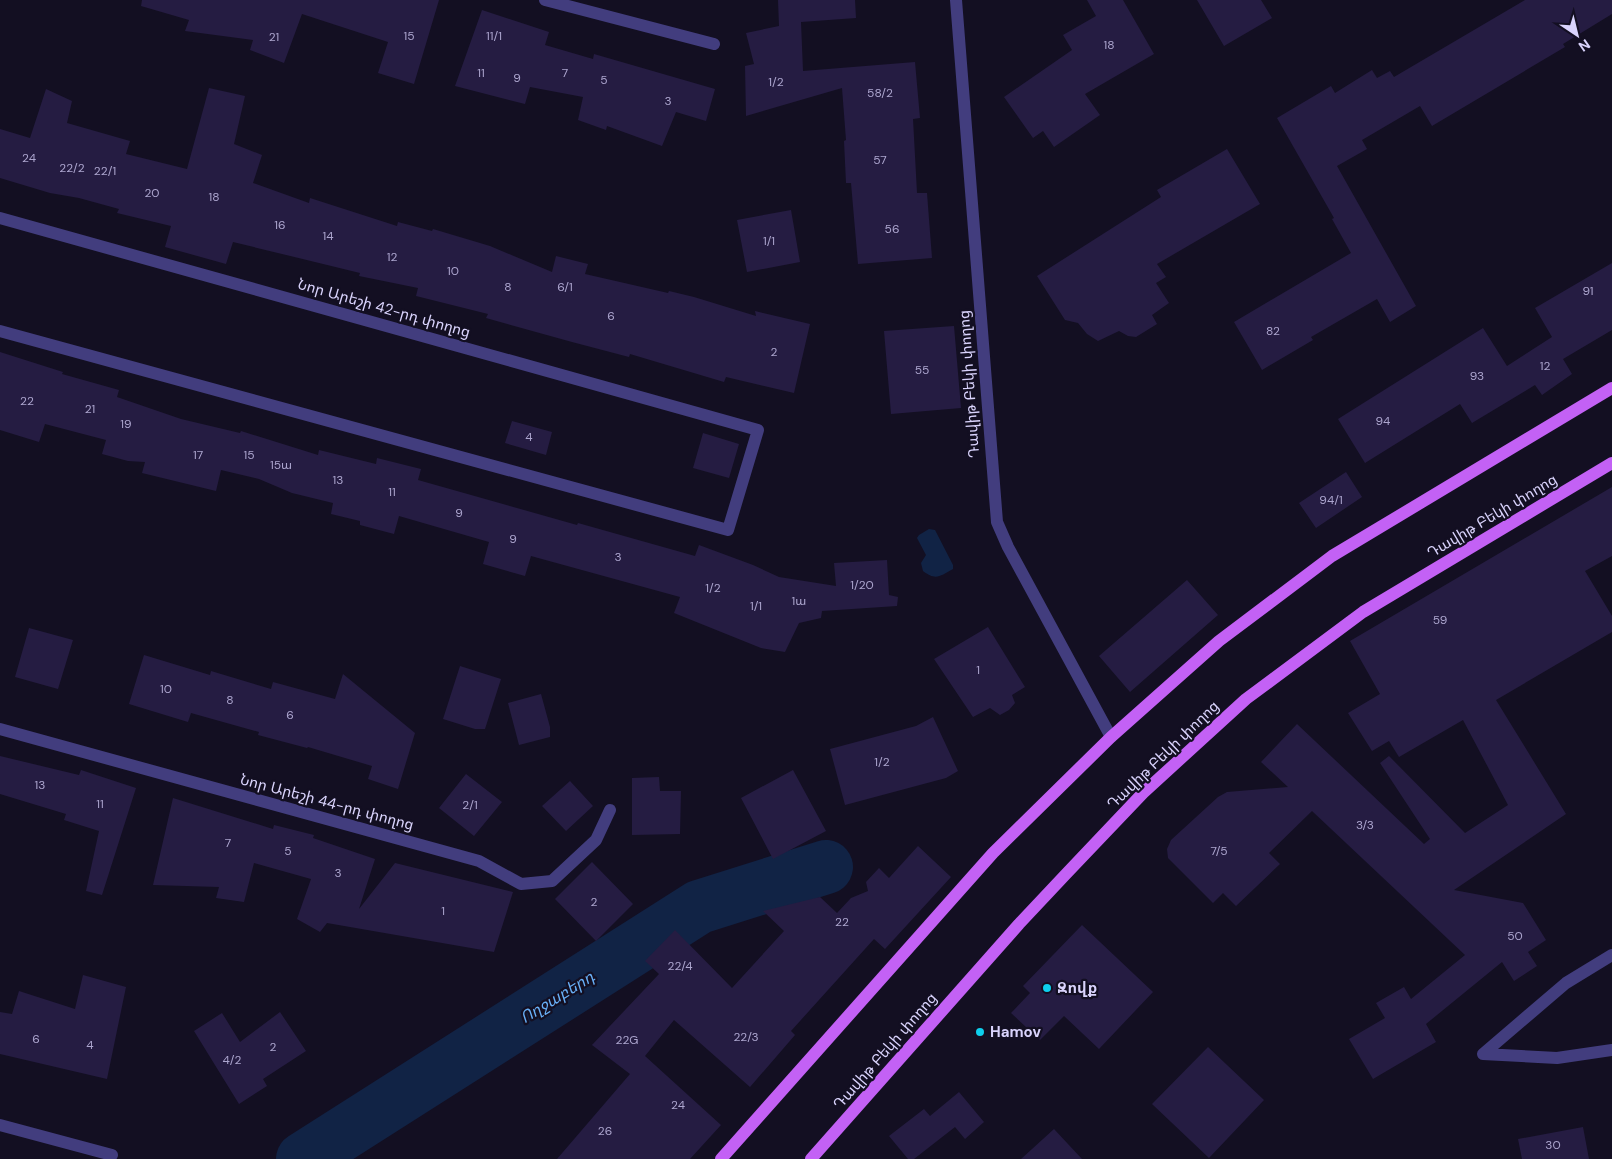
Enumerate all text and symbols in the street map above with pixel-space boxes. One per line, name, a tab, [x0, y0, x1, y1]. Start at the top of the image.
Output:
north arrow	[1552, 10, 1602, 60]
house number: 15	[403, 28, 415, 44]
house number: 11/1	[486, 28, 502, 44]
house number: 21	[269, 29, 279, 45]
text: N	[1575, 35, 1594, 56]
house number: 18	[1103, 37, 1115, 53]
house number: 11	[477, 65, 485, 81]
house number: 7	[562, 65, 568, 81]
house number: 9	[513, 70, 521, 86]
house number: 5	[600, 72, 608, 88]
house number: 1/2	[768, 74, 784, 90]
house number: 58/2	[867, 85, 893, 101]
house number: 3	[664, 93, 672, 109]
house number: 24	[22, 150, 36, 166]
house number: 57	[873, 152, 887, 168]
house number: 22/2	[59, 160, 85, 176]
house number: 22/1	[94, 163, 116, 179]
house number: 20	[144, 185, 160, 201]
house number: 18	[208, 189, 220, 205]
house number: 16	[274, 217, 286, 233]
house number: 56	[885, 221, 899, 237]
house number: 14	[322, 228, 334, 244]
house number: 1/1	[763, 233, 775, 249]
house number: 12	[387, 249, 397, 265]
house number: 10	[447, 263, 459, 279]
street label: Նոր Արեշի 42-րդ փողոց	[295, 274, 473, 342]
house number: 8	[504, 279, 512, 295]
house number: 6/1	[557, 279, 573, 295]
house number: 91	[1582, 283, 1594, 299]
house number: 6	[607, 308, 615, 324]
street label: Դավիթ Բեկի փողոց	[954, 309, 984, 459]
house number: 82	[1266, 323, 1280, 339]
house number: 2	[771, 344, 778, 360]
house number: 12	[1540, 358, 1550, 374]
house number: 55	[915, 362, 929, 378]
house number: 93	[1470, 368, 1484, 384]
house number: 22	[20, 393, 34, 409]
house number: 21	[85, 401, 95, 417]
house number: 94	[1376, 413, 1390, 429]
house number: 19	[120, 416, 132, 432]
house number: 4	[525, 429, 533, 445]
house number: 17	[193, 447, 203, 463]
house number: 15	[243, 447, 255, 463]
house number: 15ա	[270, 457, 292, 473]
street label: Դավիթ Բեկի փողոց	[1423, 469, 1561, 563]
house number: 13	[333, 472, 343, 488]
house number: 11	[388, 484, 396, 500]
house number: 94/1	[1319, 492, 1343, 508]
house number: 9	[455, 505, 463, 521]
house number: 9	[509, 531, 517, 547]
house number: 3	[614, 549, 622, 565]
house number: 1/20	[850, 577, 874, 593]
house number: 1/2	[705, 580, 721, 596]
house number: 1ա	[792, 593, 806, 609]
house number: 1/1	[750, 598, 762, 614]
house number: 59	[1433, 612, 1447, 628]
house number: 1	[976, 662, 980, 678]
house number: 10	[160, 681, 172, 697]
house number: 8	[226, 692, 234, 708]
street label: Դավիթ Բեկի փողոց	[1103, 696, 1223, 814]
house number: 6	[286, 707, 294, 723]
house number: 1/2	[874, 754, 890, 770]
street label: Նոր Արեշի 44-րդ փողոց	[238, 769, 416, 835]
house number: 13	[35, 777, 45, 793]
house number: 11	[96, 796, 104, 812]
house number: 2/1	[462, 797, 478, 813]
house number: 3/3	[1356, 817, 1374, 833]
house number: 7	[225, 835, 231, 851]
house number: 5	[284, 843, 292, 859]
house number: 7/5	[1210, 843, 1228, 859]
house number: 3	[334, 865, 342, 881]
house number: 2	[591, 894, 598, 910]
house number: 1	[441, 903, 445, 919]
house number: 22	[835, 914, 849, 930]
house number: 50	[1507, 928, 1523, 944]
house number: 22/4	[668, 958, 692, 974]
water label: Ողջաբերդ	[516, 966, 599, 1028]
place label: Զովք	[1057, 978, 1097, 998]
marker: Զովք	[1041, 982, 1053, 994]
street label: Դավիթ Բեկի փողոց	[829, 988, 941, 1114]
place label: Hamov	[990, 1022, 1041, 1042]
marker: Hamov	[974, 1026, 986, 1038]
house number: 22/3	[733, 1029, 759, 1045]
house number: 6	[32, 1031, 40, 1047]
house number: 22G	[616, 1032, 638, 1048]
house number: 4	[86, 1037, 94, 1053]
house number: 2	[270, 1039, 277, 1055]
house number: 4/2	[223, 1052, 242, 1068]
house number: 24	[671, 1097, 685, 1113]
house number: 26	[598, 1123, 612, 1139]
house number: 30	[1545, 1137, 1561, 1153]

